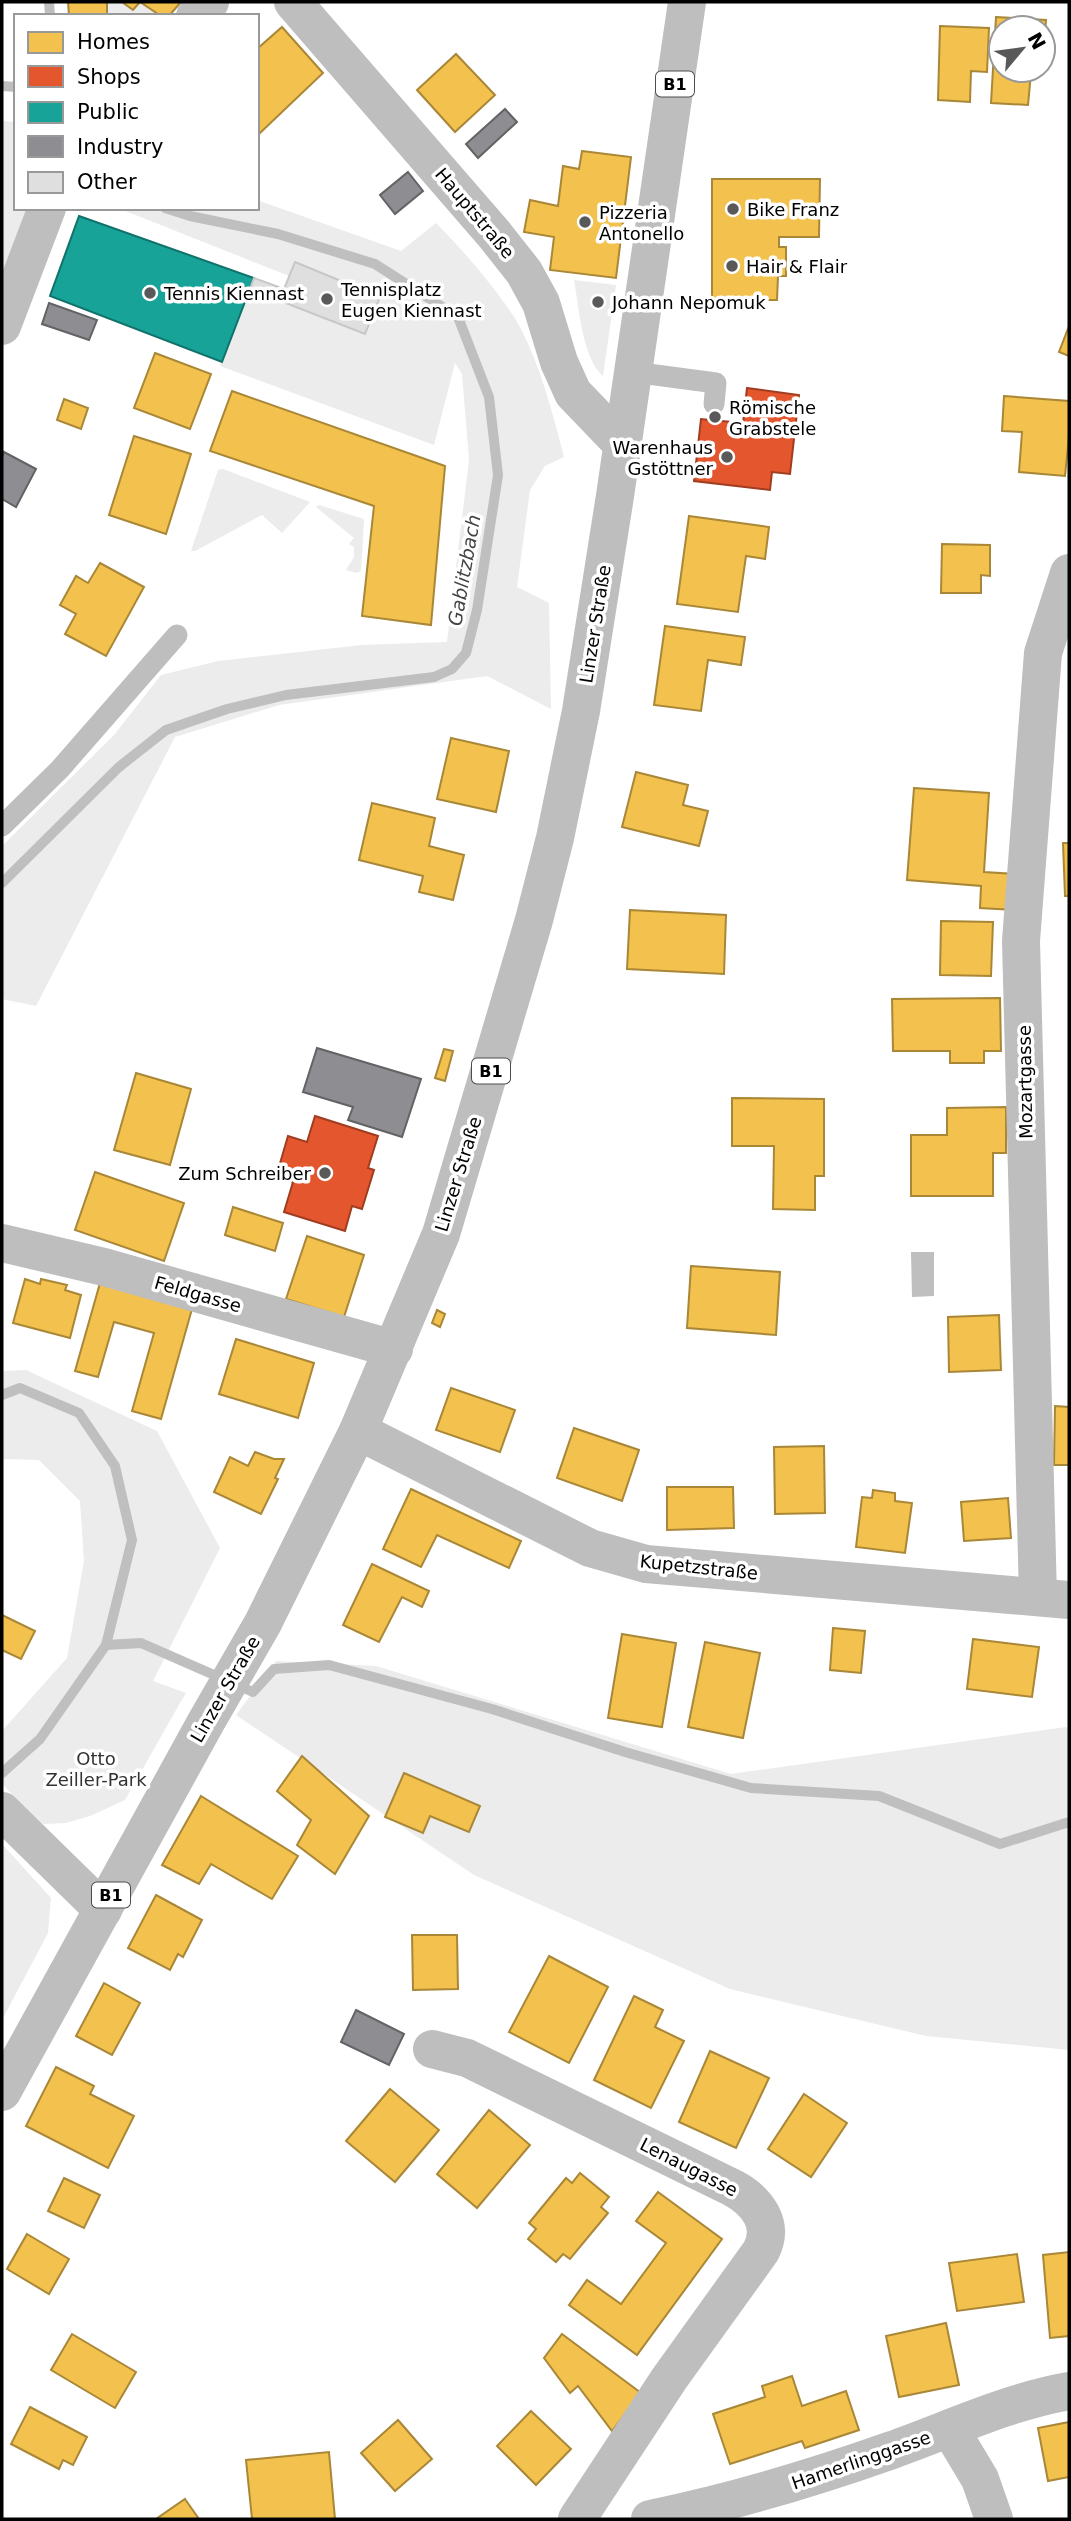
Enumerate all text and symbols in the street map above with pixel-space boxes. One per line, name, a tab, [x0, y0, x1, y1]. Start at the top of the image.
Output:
legend	[14, 14, 259, 210]
north arrow	[987, 14, 1057, 84]
text: N	[1023, 28, 1050, 53]
text: Homes	[77, 30, 150, 54]
text: Shops	[77, 65, 141, 89]
road number: B1	[656, 72, 694, 96]
text: Public	[77, 100, 139, 124]
text: Industry	[77, 135, 163, 159]
street label: Hauptstraße	[431, 163, 519, 263]
text: Other	[77, 170, 137, 194]
place label: Bike Franz	[747, 199, 839, 220]
marker: Bike Franz	[725, 201, 741, 217]
place label: Pizzeria Antonello	[599, 202, 684, 244]
marker: Pizzeria Antonello	[577, 214, 593, 230]
place label: Hair & Flair	[746, 256, 848, 277]
marker: Hair & Flair	[724, 258, 740, 274]
place label: Tennisplatz Eugen Kiennast	[340, 279, 482, 321]
place label: Tennis Kiennast	[163, 283, 304, 304]
marker: Tennis Kiennast	[142, 285, 158, 301]
marker: Tennisplatz Eugen Kiennast	[319, 291, 335, 307]
place label: Johann Nepomuk	[611, 292, 766, 313]
marker: Johann Nepomuk	[590, 294, 606, 310]
place label: Römische Grabstele	[729, 397, 816, 439]
marker: Römische Grabstele	[707, 409, 723, 425]
place label: Warenhaus Gstöttner	[613, 437, 714, 479]
marker: Warenhaus Gstöttner	[719, 449, 735, 465]
water label: Gablitzbach	[443, 513, 485, 627]
street label: Linzer Straße	[575, 563, 615, 685]
street label: Mozartgasse	[1014, 1025, 1036, 1139]
road number: B1	[472, 1058, 510, 1084]
street label: Linzer Straße	[431, 1114, 485, 1234]
place label: Zum Schreiber	[178, 1163, 312, 1184]
marker: Zum Schreiber	[317, 1165, 333, 1181]
street label: Feldgasse	[152, 1272, 244, 1316]
street label: Kupetzstraße	[639, 1550, 759, 1584]
street label: Linzer Straße	[186, 1632, 264, 1746]
park label: Otto Zeiller-Park	[45, 1748, 147, 1790]
road number: B1	[92, 1882, 130, 1908]
street label: Lenaugasse	[637, 2133, 741, 2201]
street label: Hamerlinggasse	[789, 2426, 933, 2494]

